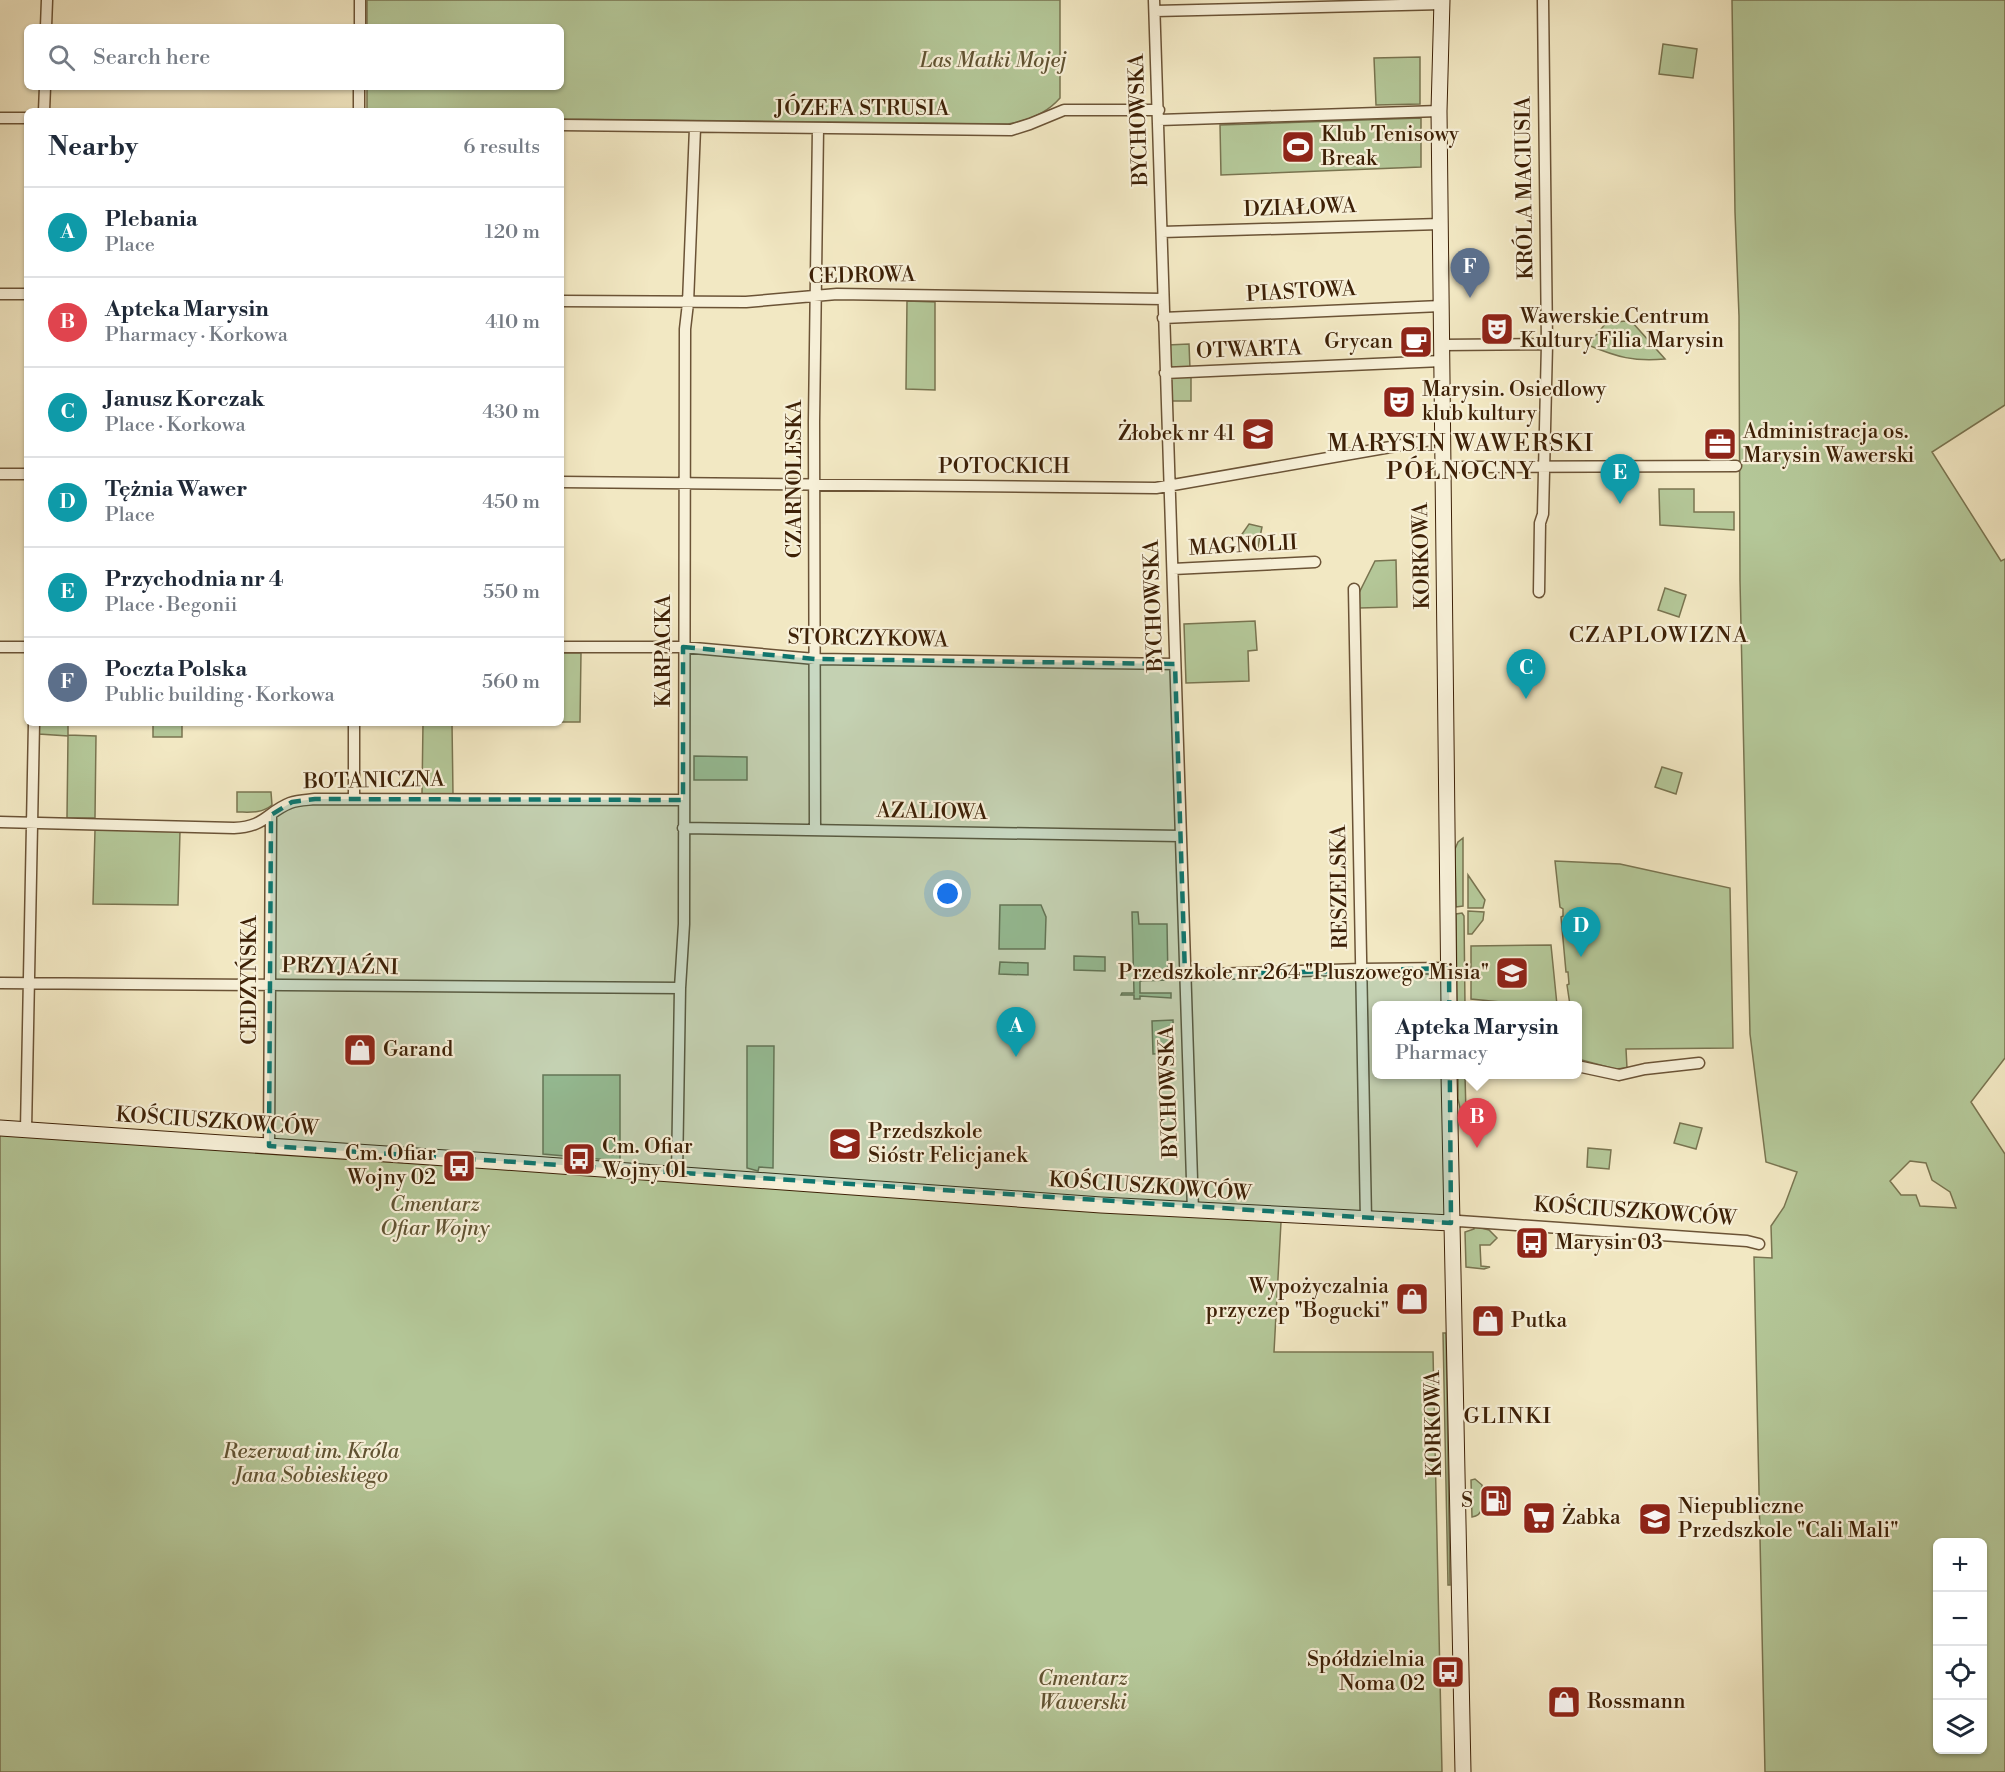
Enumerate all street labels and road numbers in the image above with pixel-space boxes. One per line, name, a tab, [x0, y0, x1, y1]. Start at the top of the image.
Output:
street label: BYCHOWSKA	[1124, 53, 1154, 188]
street label: JÓZEFA STRUSIA	[774, 93, 950, 122]
street label: KRÓLA MACIUSIA	[1507, 96, 1540, 280]
street label: DZIAŁOWA	[1243, 193, 1358, 223]
street label: CEDROWA	[809, 262, 916, 290]
street label: PIASTOWA	[1245, 276, 1357, 308]
street label: OTWARTA	[1196, 335, 1303, 365]
street label: CZARNOLESKA	[782, 399, 808, 558]
street label: POTOCKICH	[938, 454, 1070, 480]
street label: KORKOWA	[1408, 502, 1436, 610]
street label: MAGNOLII	[1188, 530, 1298, 562]
street label: BYCHOWSKA	[1139, 539, 1169, 674]
street label: KARPACKA	[651, 594, 677, 707]
street label: STORCZYKOWA	[787, 625, 949, 653]
street label: BOTANICZNA	[302, 767, 445, 795]
street label: AZALIOWA	[875, 798, 988, 826]
street label: RESZELSKA	[1326, 824, 1354, 949]
street label: CEDZYŃSKA	[234, 915, 263, 1045]
street label: PRZYJAŹNI	[281, 951, 399, 981]
street label: BYCHOWSKA	[1154, 1025, 1184, 1160]
street label: KOŚCIUSZKOWCÓW	[115, 1099, 320, 1142]
street label: KOŚCIUSZKOWCÓW	[1048, 1164, 1253, 1207]
street label: KOŚCIUSZKOWCÓW	[1533, 1189, 1738, 1232]
street label: KORKOWA	[1420, 1370, 1448, 1478]

